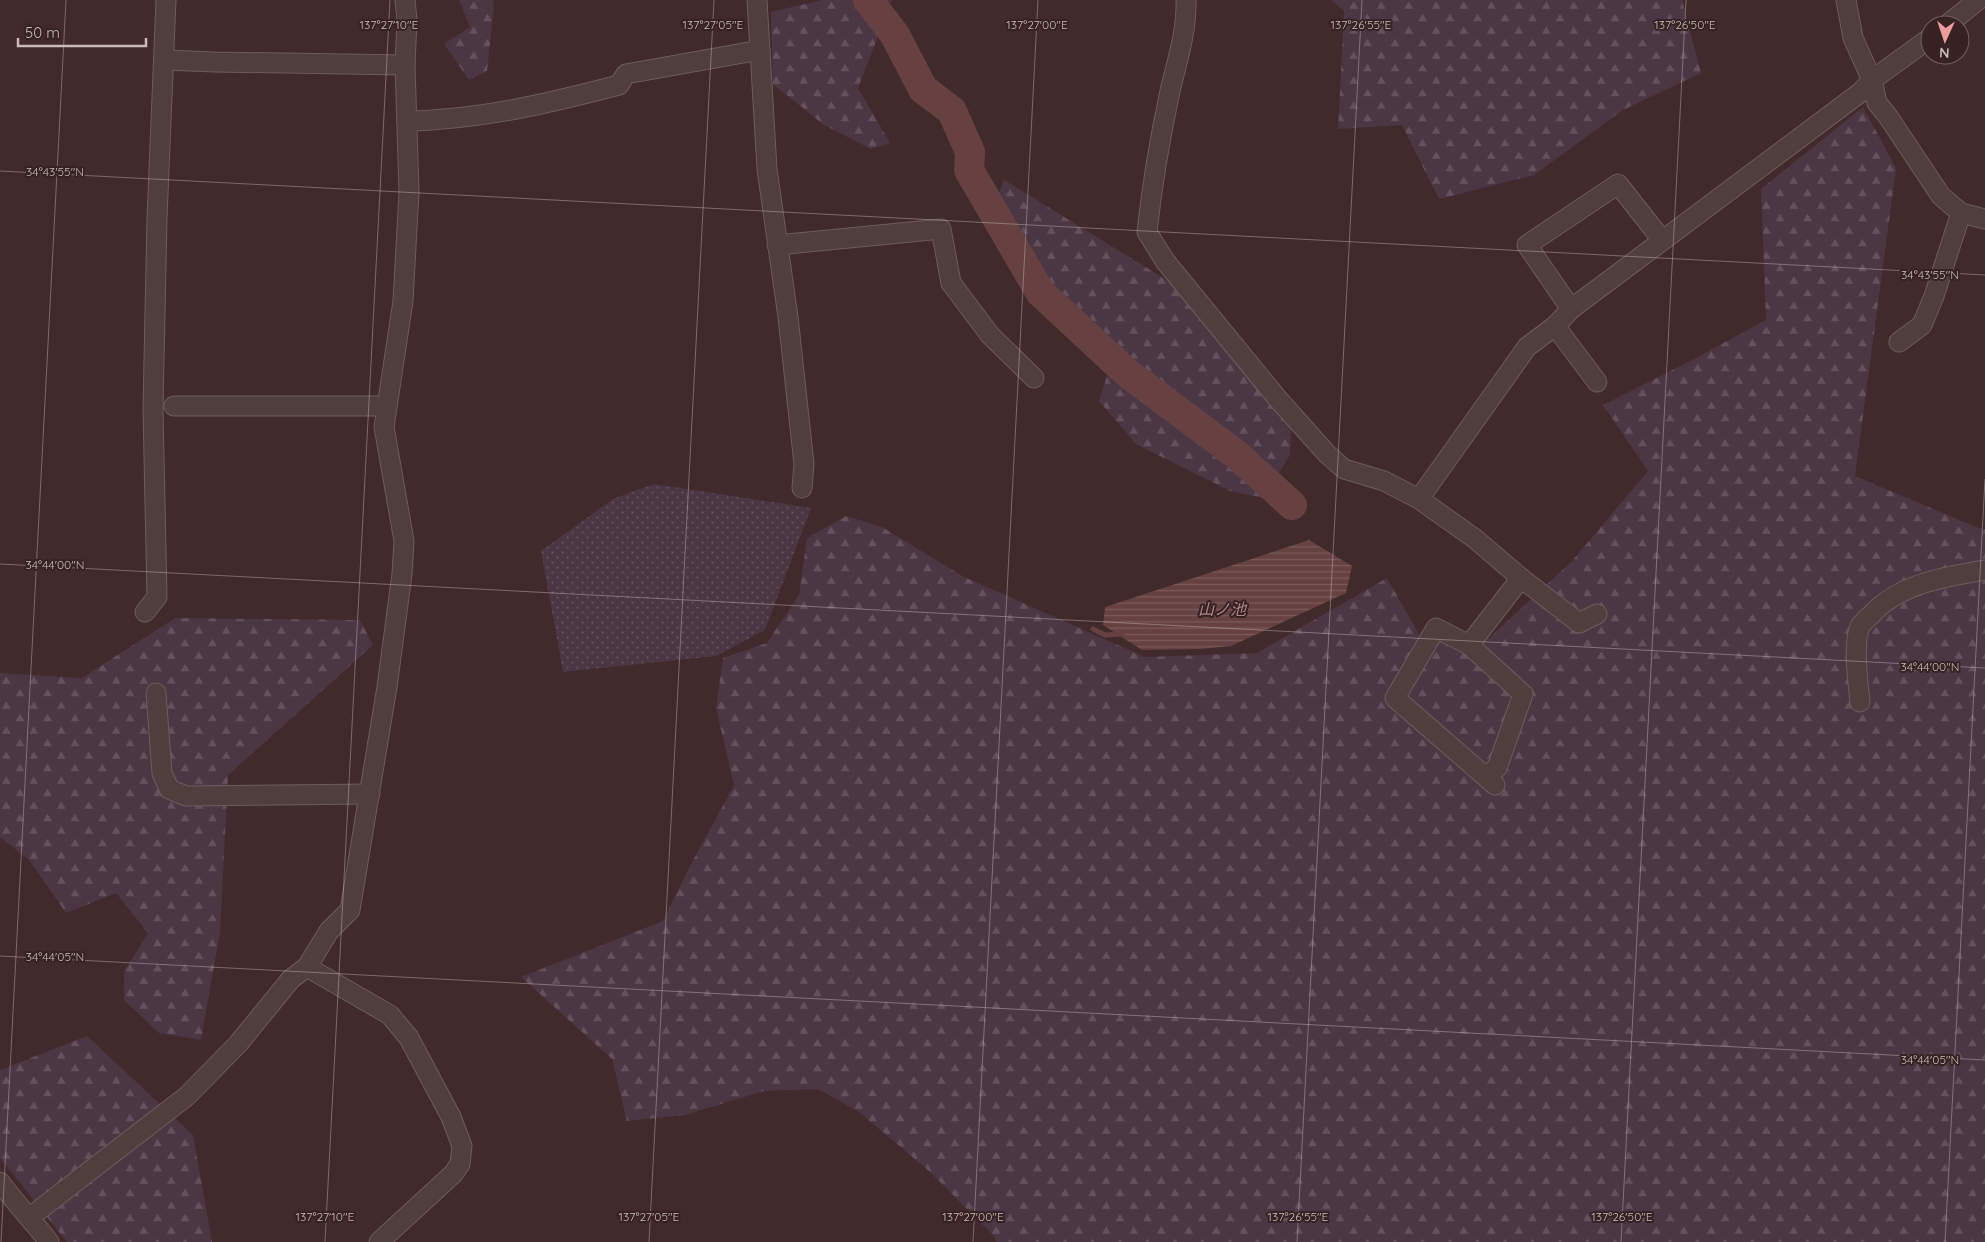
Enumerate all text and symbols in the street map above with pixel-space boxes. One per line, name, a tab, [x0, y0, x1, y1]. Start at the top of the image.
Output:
scale bar	[18, 15, 145, 47]
north arrow	[1920, 15, 1970, 65]
text: 137°27'10"E	[360, 17, 419, 32]
text: 137°27'05"E	[683, 17, 744, 32]
text: 137°27'00"E	[1006, 17, 1068, 32]
text: 137°26'55"E	[1331, 17, 1392, 32]
text: 137°26'50"E	[1654, 17, 1716, 32]
text: 50 m	[25, 23, 60, 42]
text: N	[1939, 44, 1950, 62]
text: 34°43'55"N	[26, 164, 84, 179]
text: 34°43'55"N	[1901, 267, 1959, 282]
text: 34°44'00"N	[25, 557, 85, 572]
water label: 山ノ池	[1198, 599, 1248, 619]
text: 34°44'00"N	[1900, 659, 1960, 674]
text: 34°44'05"N	[26, 949, 84, 964]
text: 34°44'05"N	[1901, 1052, 1959, 1067]
text: 137°27'10"E	[296, 1209, 355, 1224]
text: 137°27'05"E	[619, 1209, 680, 1224]
text: 137°27'00"E	[942, 1209, 1004, 1224]
text: 137°26'55"E	[1268, 1209, 1329, 1224]
text: 137°26'50"E	[1591, 1209, 1653, 1224]

